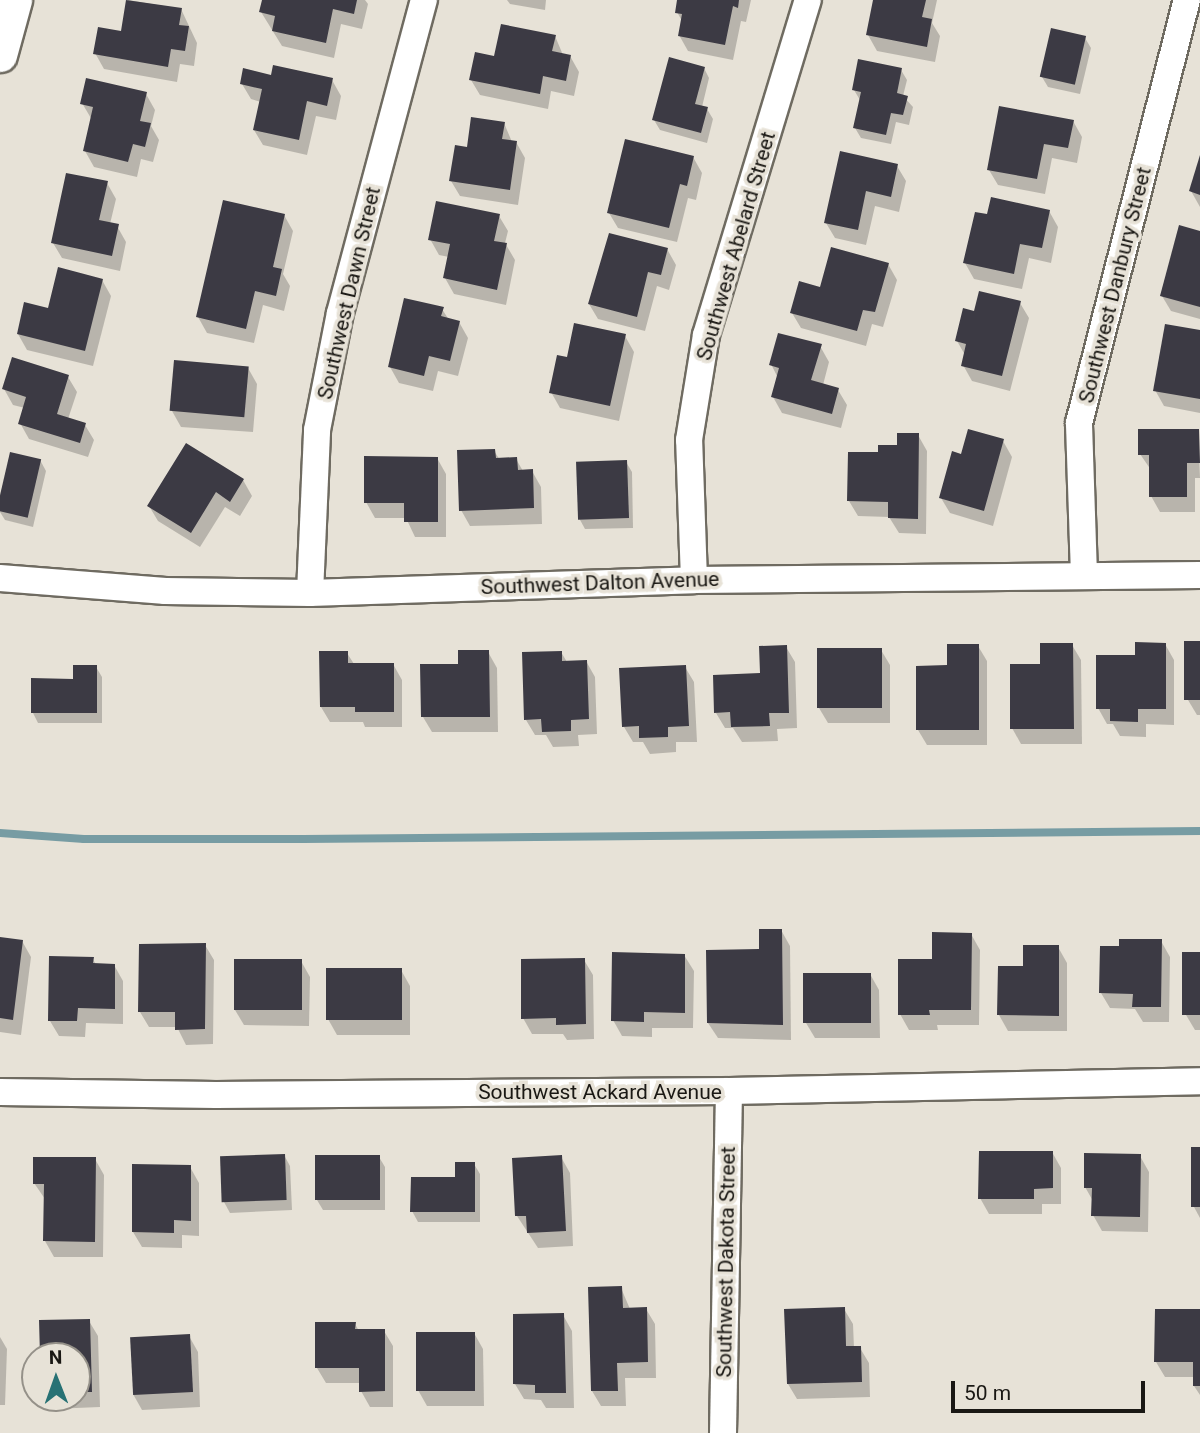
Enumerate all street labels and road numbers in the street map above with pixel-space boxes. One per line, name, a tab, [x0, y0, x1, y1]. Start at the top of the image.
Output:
street label: Southwest Abelard Street	[691, 129, 781, 363]
street label: Southwest Danbury Street	[1073, 164, 1157, 406]
street label: Southwest Dawn Street	[312, 184, 386, 402]
street label: Southwest Dalton Avenue	[480, 566, 720, 600]
street label: Southwest Ackard Avenue	[478, 1079, 722, 1105]
street label: Southwest Dakota Street	[711, 1146, 741, 1378]

